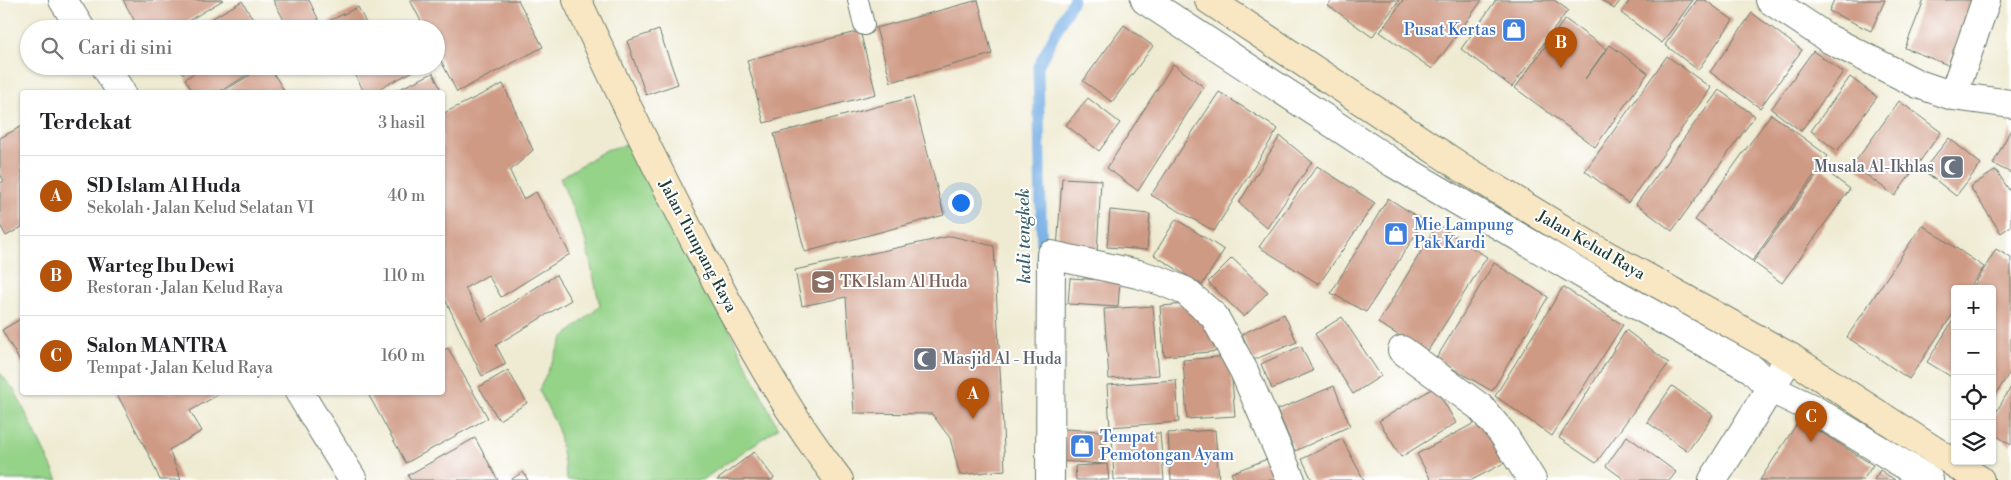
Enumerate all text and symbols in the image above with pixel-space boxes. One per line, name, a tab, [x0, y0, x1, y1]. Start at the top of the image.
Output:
shop icon: Pusat Kertas	[1501, 17, 1527, 43]
search box	[20, 20, 445, 75]
place label: Pusat Kertas	[1404, 20, 1496, 40]
pin: B	[1545, 27, 1577, 68]
icon: search	[38, 34, 66, 62]
text: Cari di sini	[78, 36, 173, 60]
text: Terdekat	[40, 110, 131, 136]
text: 3 hasil	[378, 113, 425, 133]
mosque icon: Musala Al-Ikhlas	[1939, 154, 1965, 180]
place label: Musala Al-Ikhlas	[1814, 157, 1934, 177]
text: SD Islam Al Huda	[87, 174, 241, 198]
street label: Jalan Tumpang Raya	[654, 175, 742, 316]
text: A	[50, 186, 62, 206]
text: 40 m	[388, 186, 425, 206]
water label: kali tengkek	[1012, 188, 1036, 284]
your location	[948, 190, 974, 216]
text: Sekolah · Jalan Kelud Selatan VI	[87, 198, 314, 218]
street label: Jalan Kelud Raya	[1532, 205, 1649, 285]
place label: Mie Lampung Pak Kardi	[1414, 215, 1514, 253]
shop icon: Mie Lampung Pak Kardi	[1383, 221, 1409, 247]
text: Warteg Ibu Dewi	[87, 254, 234, 278]
text: B	[50, 266, 62, 286]
text: 110 m	[383, 266, 425, 286]
school or university icon: TK Islam Al Huda	[810, 269, 836, 295]
place label: TK Islam Al Huda	[840, 272, 968, 292]
text: Restoran · Jalan Kelud Raya	[87, 278, 283, 298]
map controls	[1951, 285, 1996, 465]
button: +	[1951, 285, 1996, 330]
button: −	[1951, 330, 1996, 375]
text: Salon MANTRA	[87, 334, 227, 358]
text: C	[50, 346, 62, 366]
text: 160 m	[381, 346, 425, 366]
mosque icon: Masjid Al - Huda	[912, 346, 938, 372]
place label: Masjid Al - Huda	[942, 349, 1063, 369]
text: Tempat · Jalan Kelud Raya	[87, 358, 273, 378]
button: locate	[1951, 375, 1996, 420]
pin: A	[957, 378, 989, 419]
pin: C	[1795, 401, 1827, 442]
button: layers	[1951, 420, 1996, 465]
place label: Tempat Pemotongan Ayam	[1100, 427, 1234, 465]
shop icon: Tempat Pemotongan Ayam	[1069, 433, 1095, 459]

